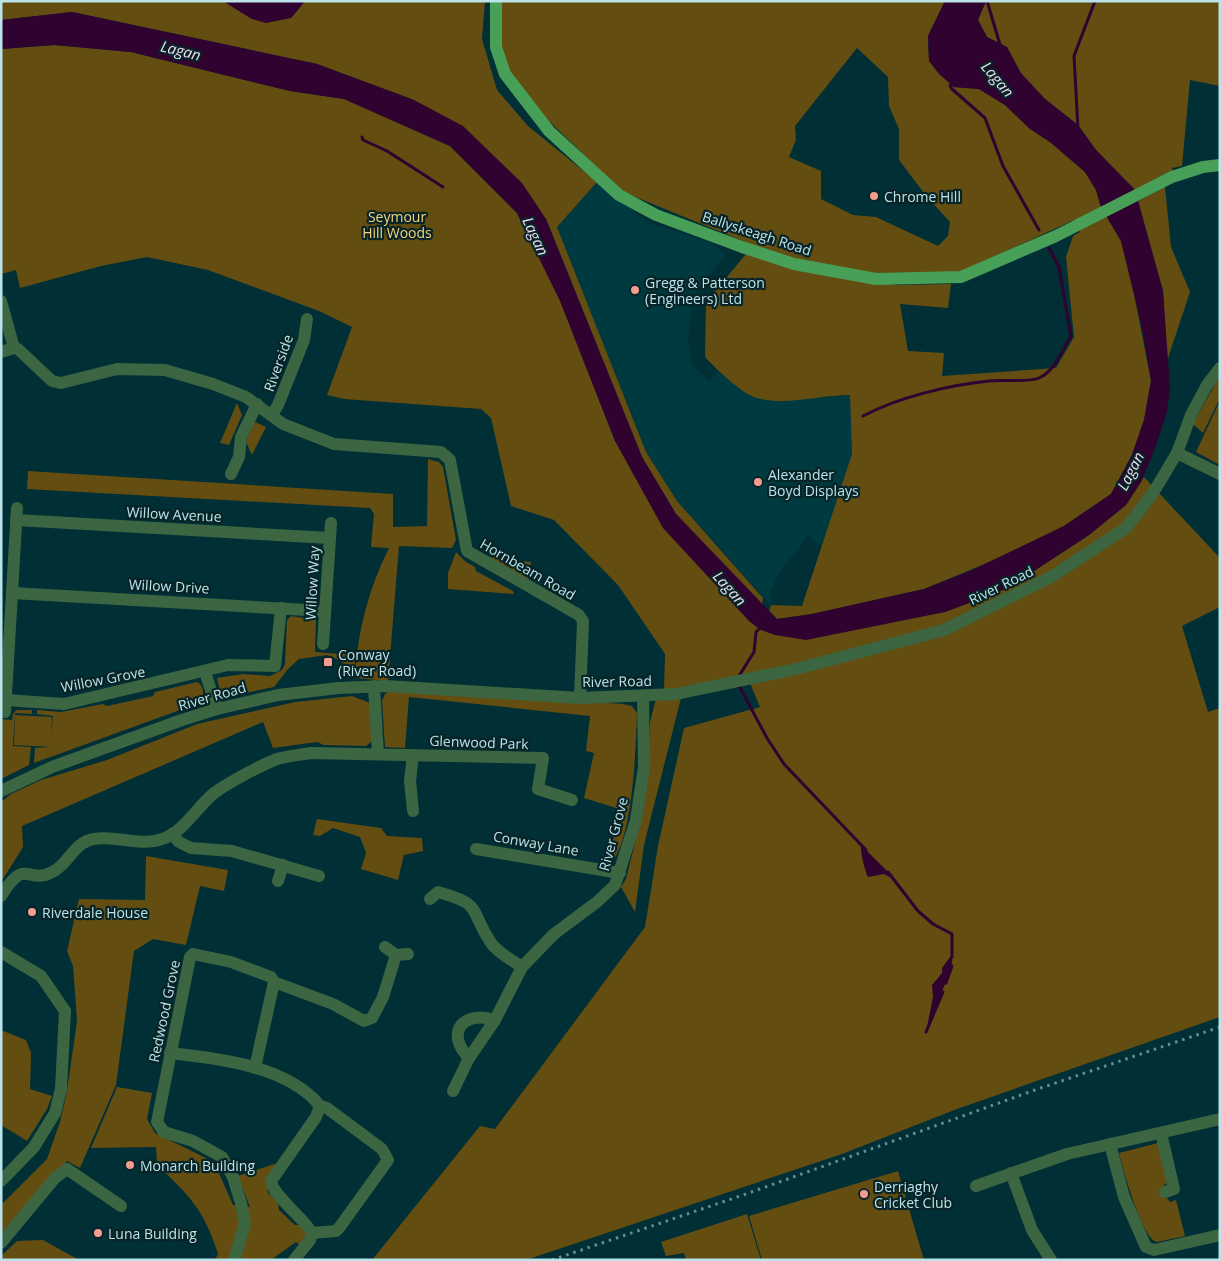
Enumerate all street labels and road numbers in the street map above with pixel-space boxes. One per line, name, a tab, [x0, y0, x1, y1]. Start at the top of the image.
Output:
street label: Ballyskeagh Road	[700, 206, 814, 260]
street label: Riverside	[259, 332, 297, 394]
street label: Willow Avenue	[126, 502, 222, 526]
street label: Hornbeam Road	[477, 534, 579, 604]
street label: Willow Way	[301, 544, 323, 621]
street label: River Road	[965, 561, 1037, 609]
street label: Willow Drive	[128, 574, 210, 598]
street label: Willow Grove	[59, 661, 147, 696]
street label: River Road	[582, 671, 652, 691]
street label: River Road	[176, 677, 248, 715]
street label: Glenwood Park	[429, 731, 530, 753]
street label: River Grove	[594, 795, 632, 873]
street label: Conway Lane	[492, 826, 580, 860]
street label: Redwood Grove	[144, 958, 184, 1064]

